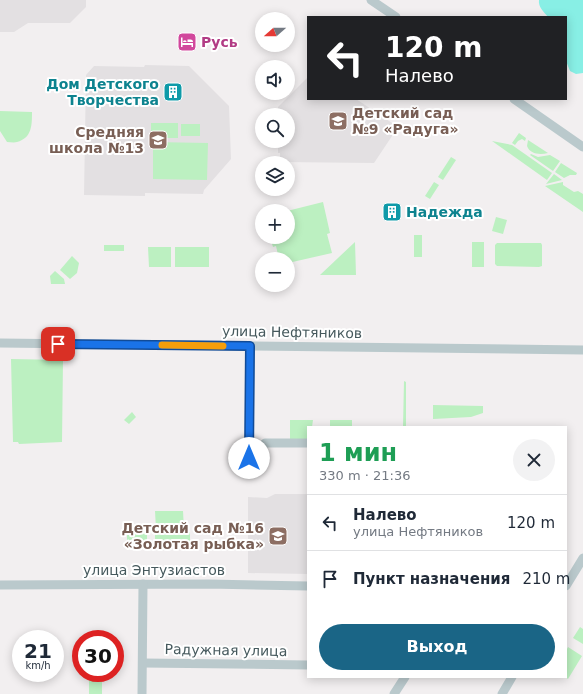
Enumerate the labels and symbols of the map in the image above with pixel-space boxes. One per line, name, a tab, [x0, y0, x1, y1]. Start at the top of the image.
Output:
north arrow	[255, 12, 295, 52]
hotel icon: Русь	[176, 31, 198, 53]
place label: Русь	[201, 34, 238, 50]
place label: Дом Детского Творчества	[46, 76, 159, 108]
building icon: Дом Детского Творчества	[162, 81, 184, 103]
place label: Детский сад №9 «Радуга»	[352, 105, 458, 137]
school or university icon: Детский сад №9 «Радуга»	[327, 110, 349, 132]
place label: Средняя школа №13	[49, 124, 144, 156]
school or university icon: Средняя школа №13	[147, 129, 169, 151]
building icon: Надежда	[381, 201, 403, 223]
place label: Надежда	[406, 204, 483, 220]
street label: улица Нефтяников	[222, 323, 362, 341]
pin	[41, 327, 75, 361]
position arrow	[228, 437, 270, 479]
place label: Детский сад №16 «Золотая рыбка»	[121, 520, 264, 552]
school or university icon: Детский сад №16 «Золотая рыбка»	[267, 525, 289, 547]
street label: улица Энтузиастов	[83, 562, 225, 578]
speed limit sign: 30	[72, 630, 124, 682]
street label: Радужная улица	[165, 641, 287, 659]

